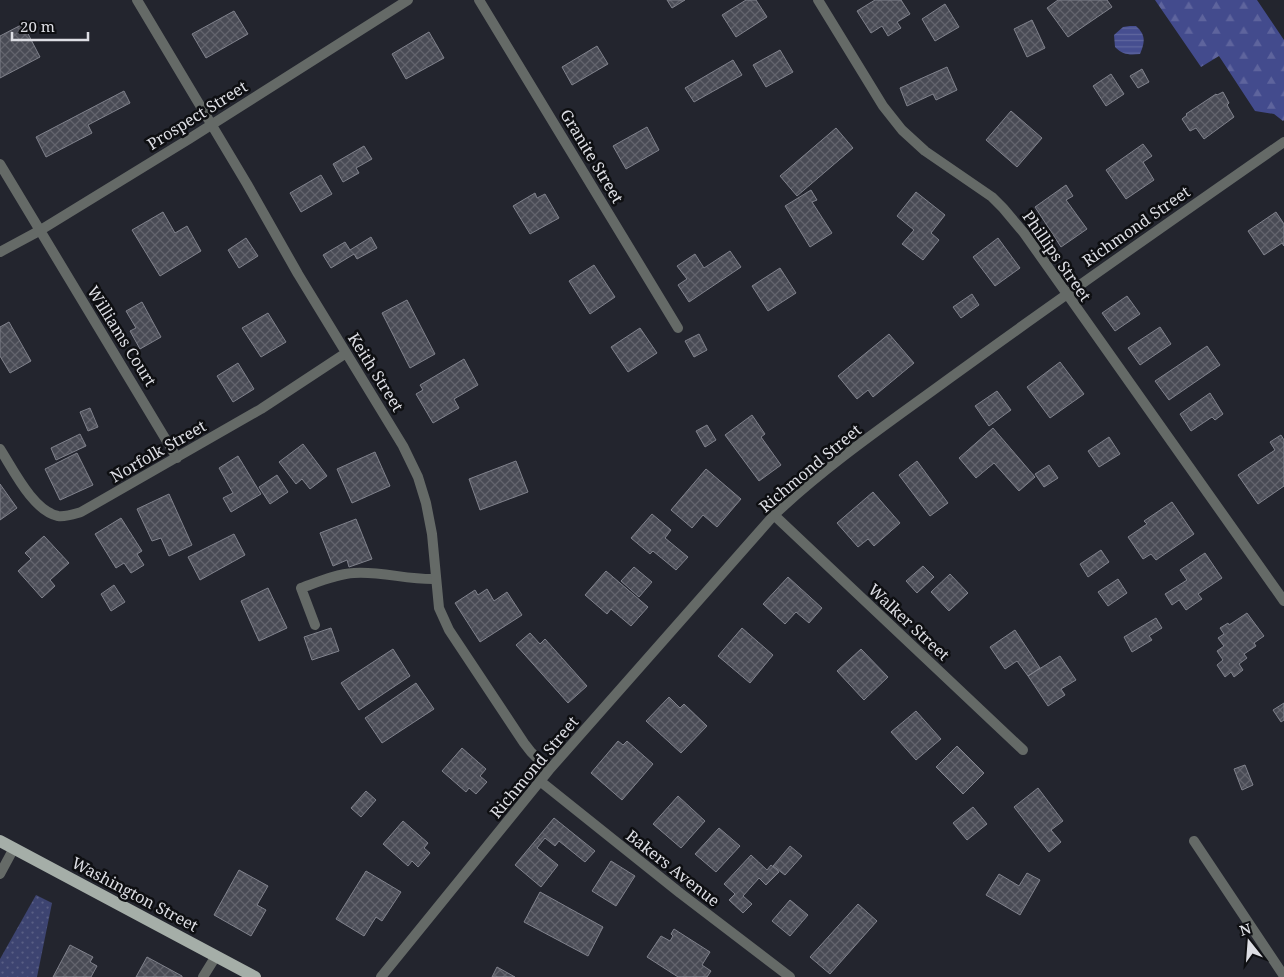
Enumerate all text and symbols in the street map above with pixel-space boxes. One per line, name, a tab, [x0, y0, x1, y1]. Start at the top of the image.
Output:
scale bar	[12, 10, 89, 42]
text: 20 m	[20, 16, 55, 36]
street label: Prospect Street	[143, 75, 252, 155]
street label: Granite Street	[555, 105, 629, 207]
street label: Richmond Street	[1078, 180, 1195, 271]
street label: Phillips Street	[1018, 206, 1097, 306]
street label: Williams Court	[82, 281, 162, 391]
street label: Keith Street	[343, 328, 409, 416]
street label: Norfolk Street	[106, 414, 210, 487]
street label: Richmond Street	[754, 419, 866, 517]
street label: Walker Street	[864, 579, 955, 666]
street label: Richmond Street	[485, 711, 583, 823]
street label: Bakers Avenue	[622, 824, 724, 912]
street label: Washington Street	[68, 851, 202, 937]
north arrow	[1224, 917, 1274, 967]
text: N	[1237, 918, 1253, 940]

